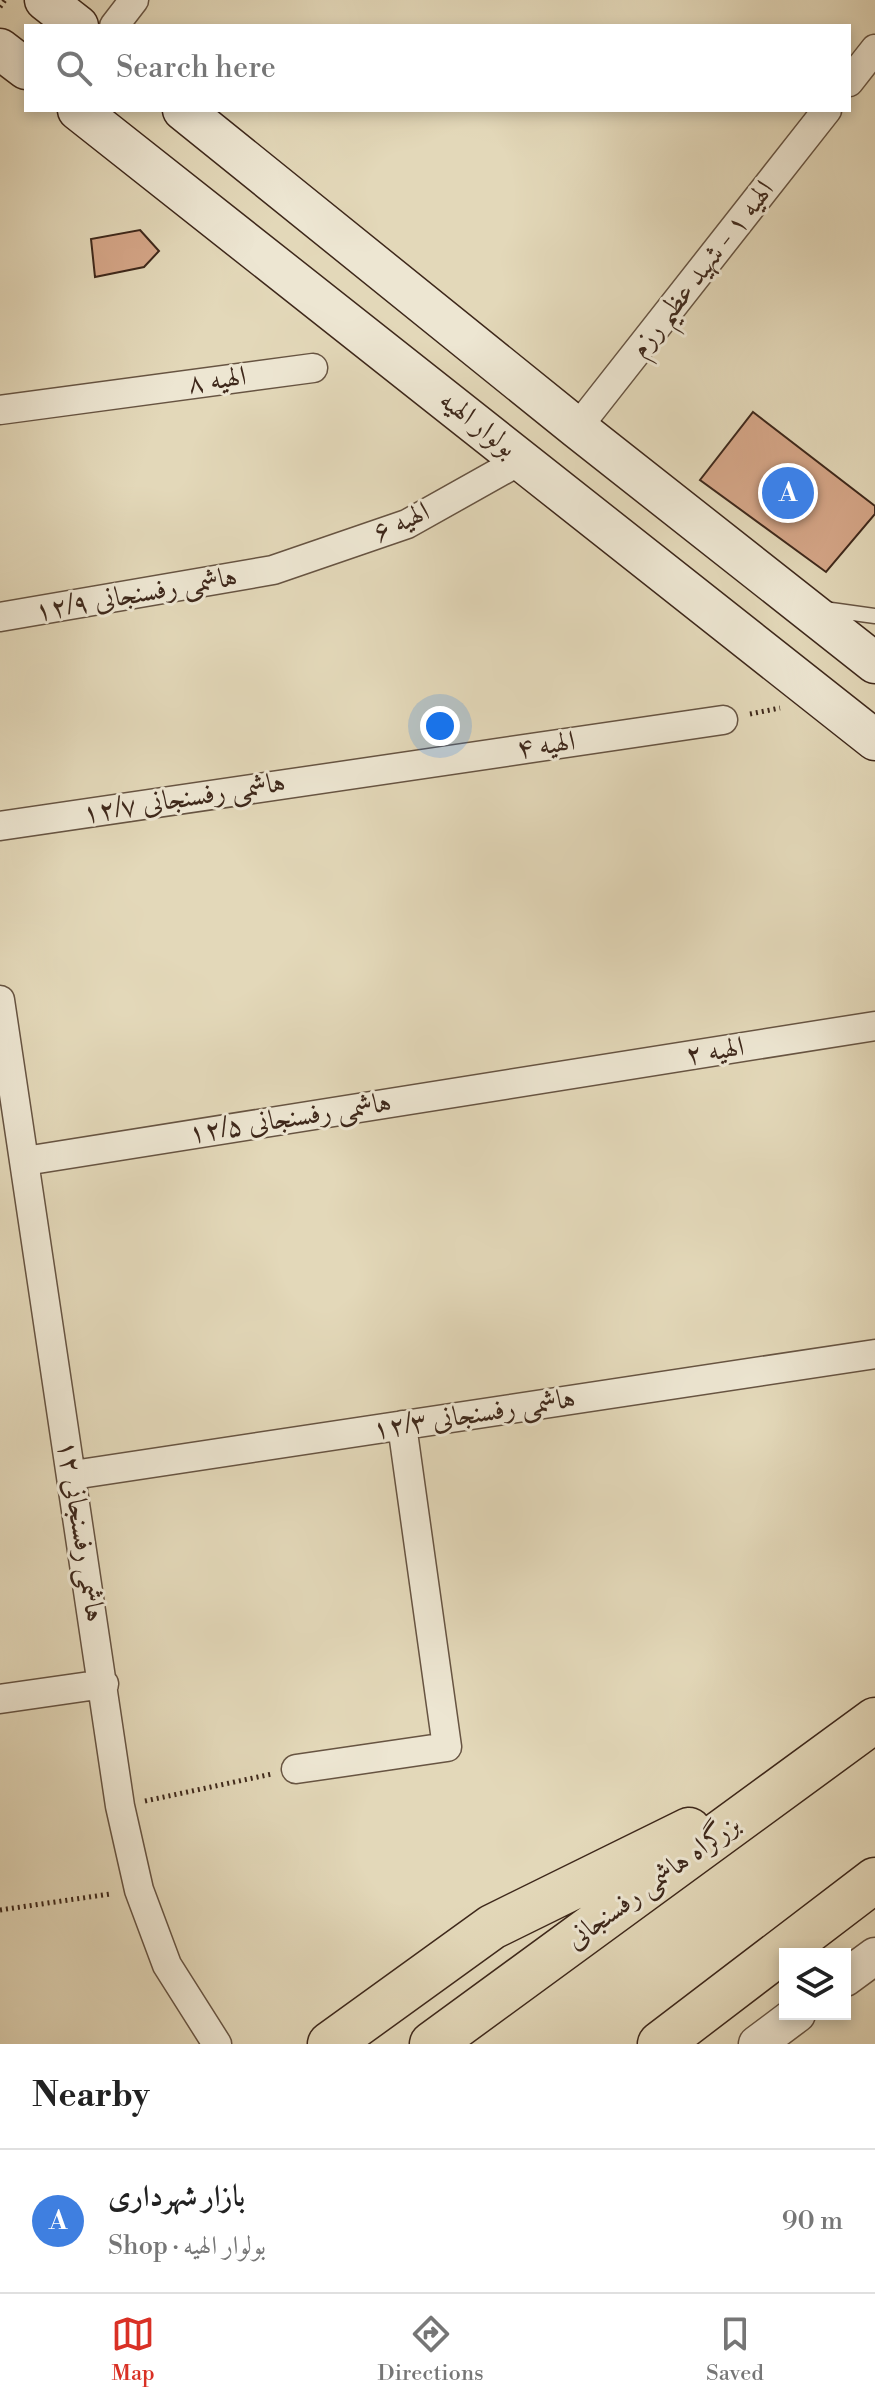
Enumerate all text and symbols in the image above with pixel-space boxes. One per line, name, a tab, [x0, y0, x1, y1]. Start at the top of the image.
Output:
search box	[24, 24, 851, 112]
icon: search	[52, 46, 96, 90]
text: Search here	[116, 49, 276, 87]
street label: الهیه ۱ - شهید عظیم رزم	[622, 174, 789, 370]
street label: الهیه ۸	[185, 359, 249, 401]
street label: بولوار الهیه	[432, 383, 524, 465]
pin: A	[762, 463, 814, 523]
street label: الهیه ۶	[367, 494, 435, 550]
street label: هاشمی رفسنجانی ۱۲/۹	[32, 559, 240, 630]
your location	[420, 706, 460, 746]
street label: الهیه ۴	[514, 724, 578, 766]
street label: هاشمی رفسنجانی ۱۲/۷	[80, 765, 288, 832]
street label: الهیه ۲	[683, 1029, 747, 1073]
street label: هاشمی رفسنجانی ۱۲/۵	[186, 1085, 394, 1152]
street label: هاشمی رفسنجانی ۱۲/۳	[370, 1381, 578, 1448]
street label: هاشمی رفسنجانی ۱۲	[48, 1438, 113, 1624]
street label: بزرگراه هاشمی رفسنجانی	[558, 1805, 748, 1958]
map controls	[779, 1948, 851, 2020]
button: layers	[779, 1948, 851, 2020]
text: Nearby	[32, 2075, 150, 2117]
text: بازار شهرداری	[108, 2178, 245, 2216]
text: A	[49, 2205, 67, 2237]
text: 90 m	[782, 2205, 843, 2237]
text: Shop · بولوار الهیه	[108, 2230, 266, 2262]
tab: Map	[111, 2312, 155, 2387]
tab: Directions	[378, 2312, 484, 2387]
tab: Saved	[706, 2312, 764, 2387]

